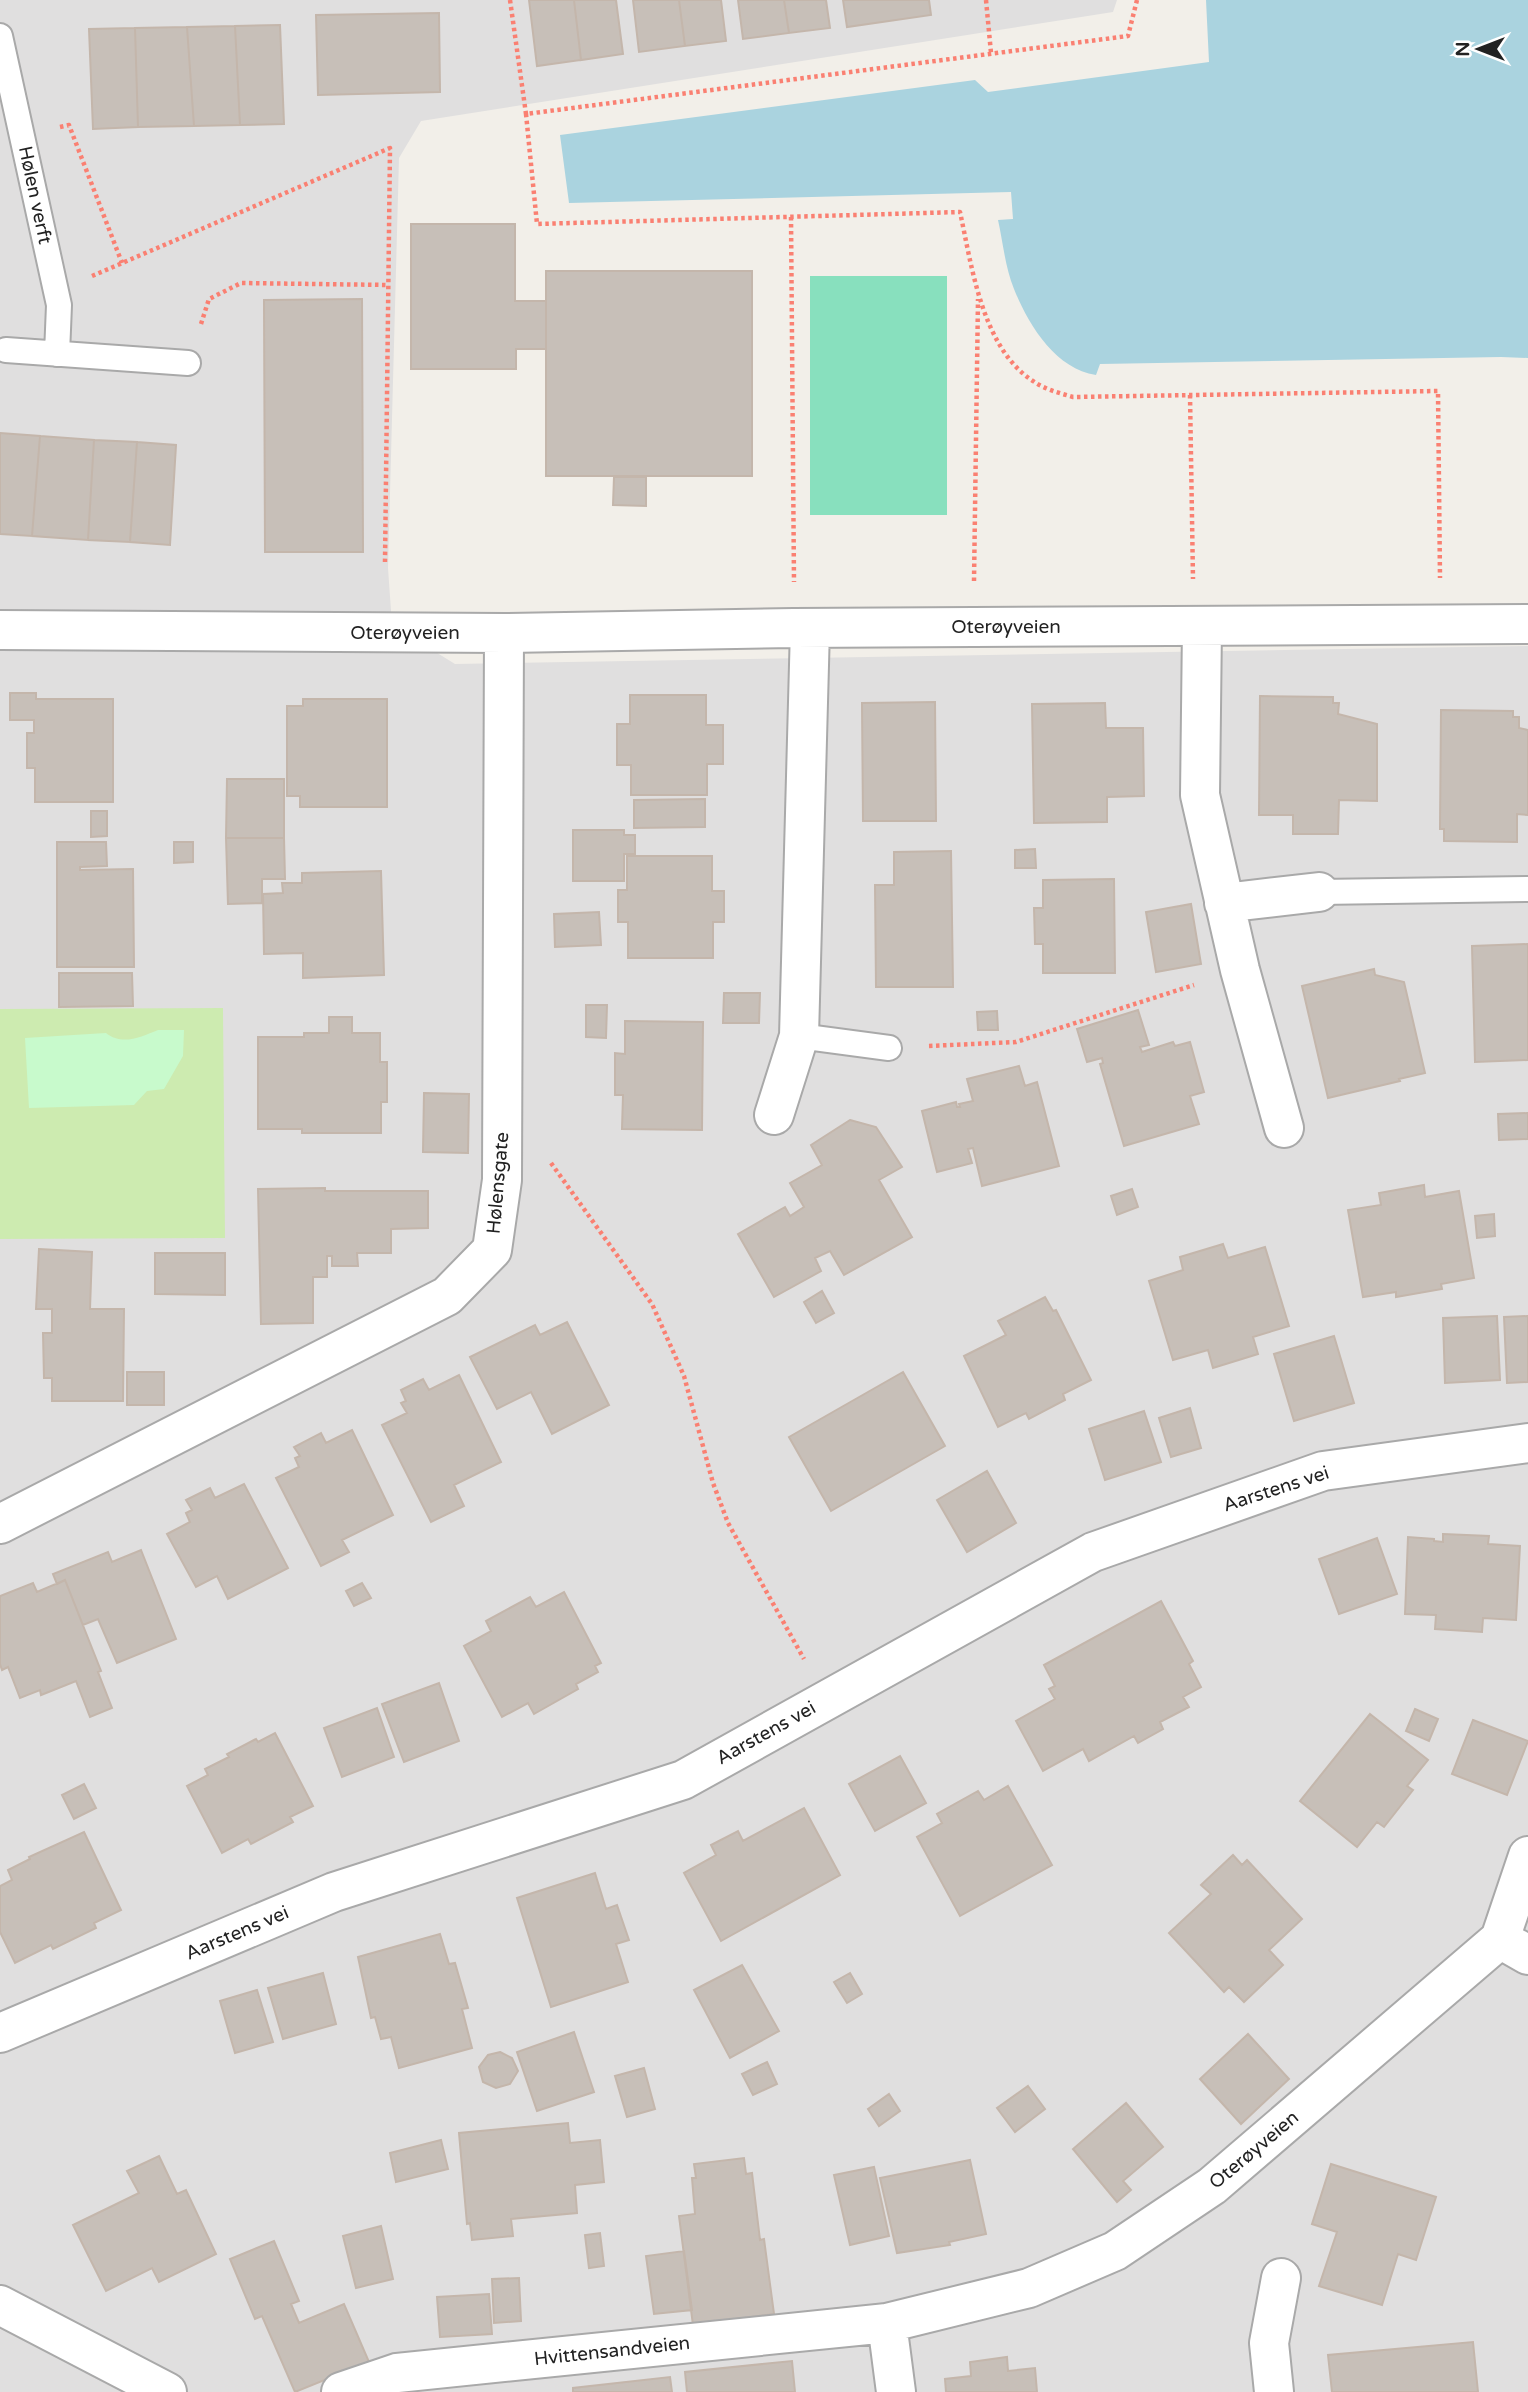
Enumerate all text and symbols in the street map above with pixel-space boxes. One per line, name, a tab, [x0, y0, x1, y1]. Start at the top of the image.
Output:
north arrow	[1444, 14, 1514, 84]
text: N	[1452, 41, 1474, 57]
street label: Hølen verft	[14, 144, 56, 246]
street label: Oterøyveien	[951, 616, 1061, 638]
street label: Oterøyveien	[350, 622, 460, 644]
street label: Hølensgate	[483, 1131, 513, 1235]
street label: Aarstens vei	[1220, 1462, 1332, 1516]
street label: Aarstens vei	[713, 1697, 819, 1769]
street label: Aarstens vei	[182, 1901, 292, 1965]
street label: Oterøyveien	[1205, 2106, 1303, 2194]
street label: Hvittensandveien	[533, 2332, 691, 2370]

